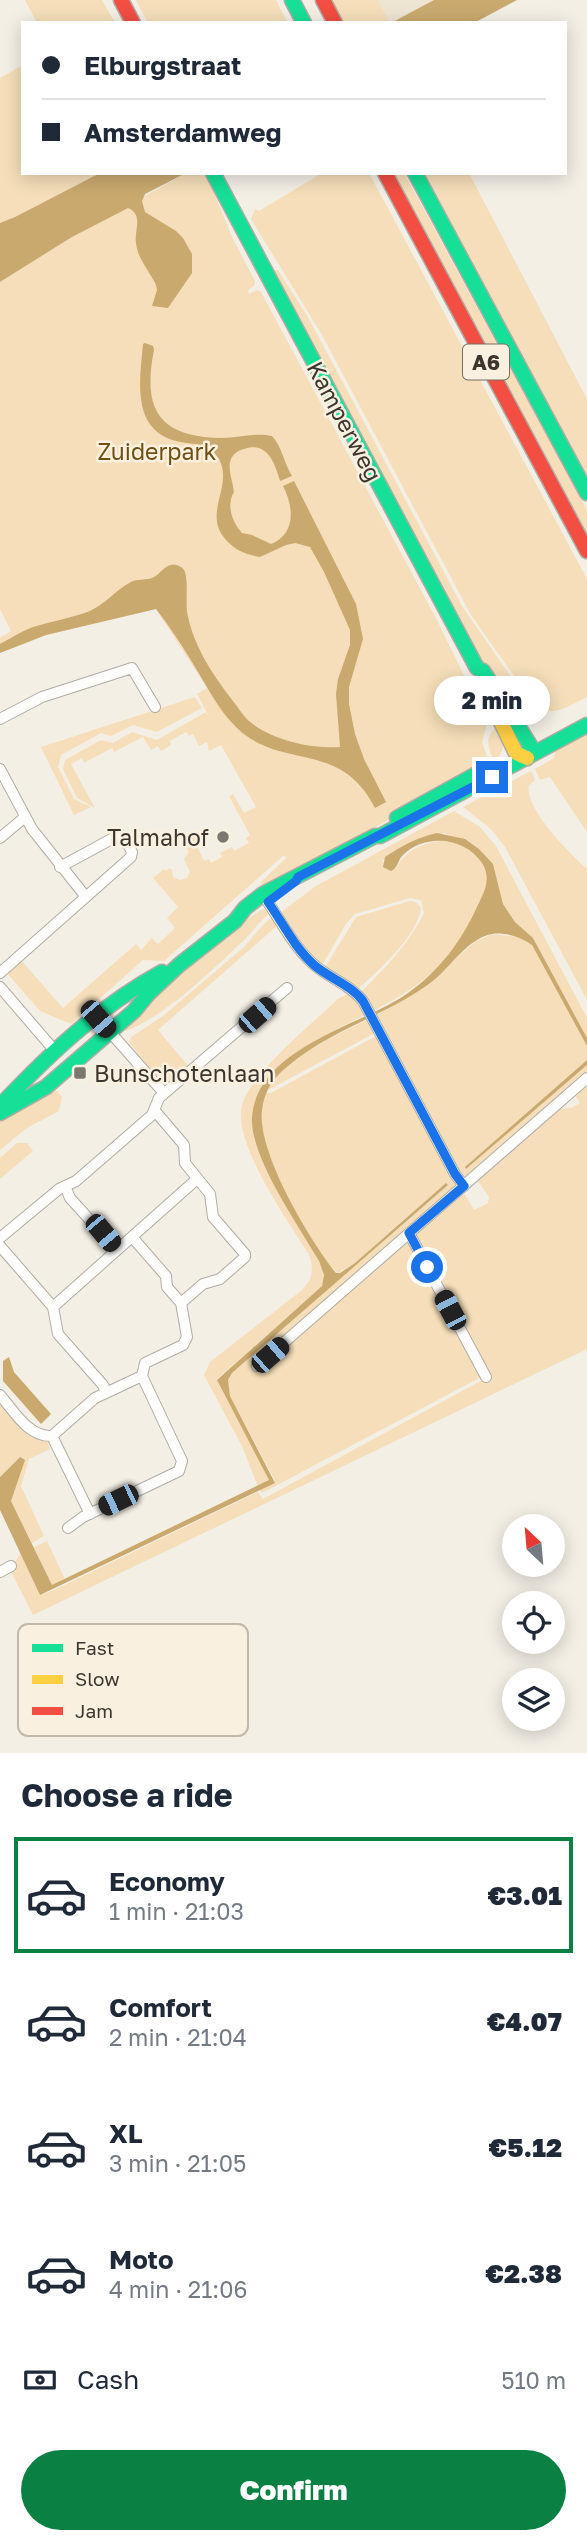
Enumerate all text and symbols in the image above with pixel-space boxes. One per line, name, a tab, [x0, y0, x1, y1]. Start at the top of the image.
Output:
text: Elburgstraat	[84, 50, 241, 81]
text: Amsterdamweg	[84, 117, 281, 148]
road number: A6	[463, 344, 509, 380]
street label: Kamperweg	[302, 356, 388, 486]
park label: Zuiderpark	[98, 437, 216, 465]
callout: 2 min	[434, 676, 550, 724]
text: 2 min	[462, 686, 522, 714]
route end	[476, 761, 508, 793]
place label: Talmahof	[107, 823, 209, 851]
marker: Talmahof	[215, 829, 231, 845]
car	[235, 993, 280, 1037]
car	[77, 996, 120, 1042]
place label: Bunschotenlaan	[94, 1059, 274, 1087]
marker: Bunschotenlaan	[72, 1065, 88, 1081]
car	[82, 1210, 125, 1256]
route start	[411, 1251, 443, 1283]
car	[431, 1287, 470, 1333]
car	[248, 1333, 293, 1377]
car	[95, 1481, 142, 1519]
north arrow	[502, 1514, 565, 1577]
map controls	[502, 1514, 565, 1731]
button: locate	[502, 1591, 565, 1654]
legend	[18, 1624, 248, 1736]
text: Fast	[75, 1636, 114, 1659]
text: Slow	[75, 1667, 120, 1690]
button: layers	[502, 1668, 565, 1731]
text: Jam	[75, 1699, 113, 1722]
text: Choose a ride	[21, 1776, 233, 1814]
icon: car	[25, 1864, 88, 1927]
text: Economy	[109, 1866, 225, 1897]
text: €3.01	[487, 1880, 562, 1911]
text: 1 min · 21:03	[109, 1897, 244, 1925]
icon: car	[25, 1990, 88, 2053]
text: Comfort	[109, 1992, 212, 2023]
text: €4.07	[487, 2006, 562, 2037]
text: 2 min · 21:04	[109, 2023, 247, 2051]
icon: car	[25, 2116, 88, 2179]
text: XL	[109, 2118, 143, 2149]
text: €5.12	[488, 2132, 562, 2163]
text: 3 min · 21:05	[109, 2149, 246, 2177]
icon: car	[25, 2242, 88, 2305]
text: Moto	[109, 2244, 174, 2275]
text: €2.38	[485, 2258, 562, 2289]
text: 4 min · 21:06	[109, 2275, 247, 2303]
icon: cash	[21, 2361, 59, 2399]
text: Cash	[77, 2364, 139, 2395]
text: 510 m	[501, 2366, 566, 2394]
button: Confirm	[21, 2450, 566, 2530]

